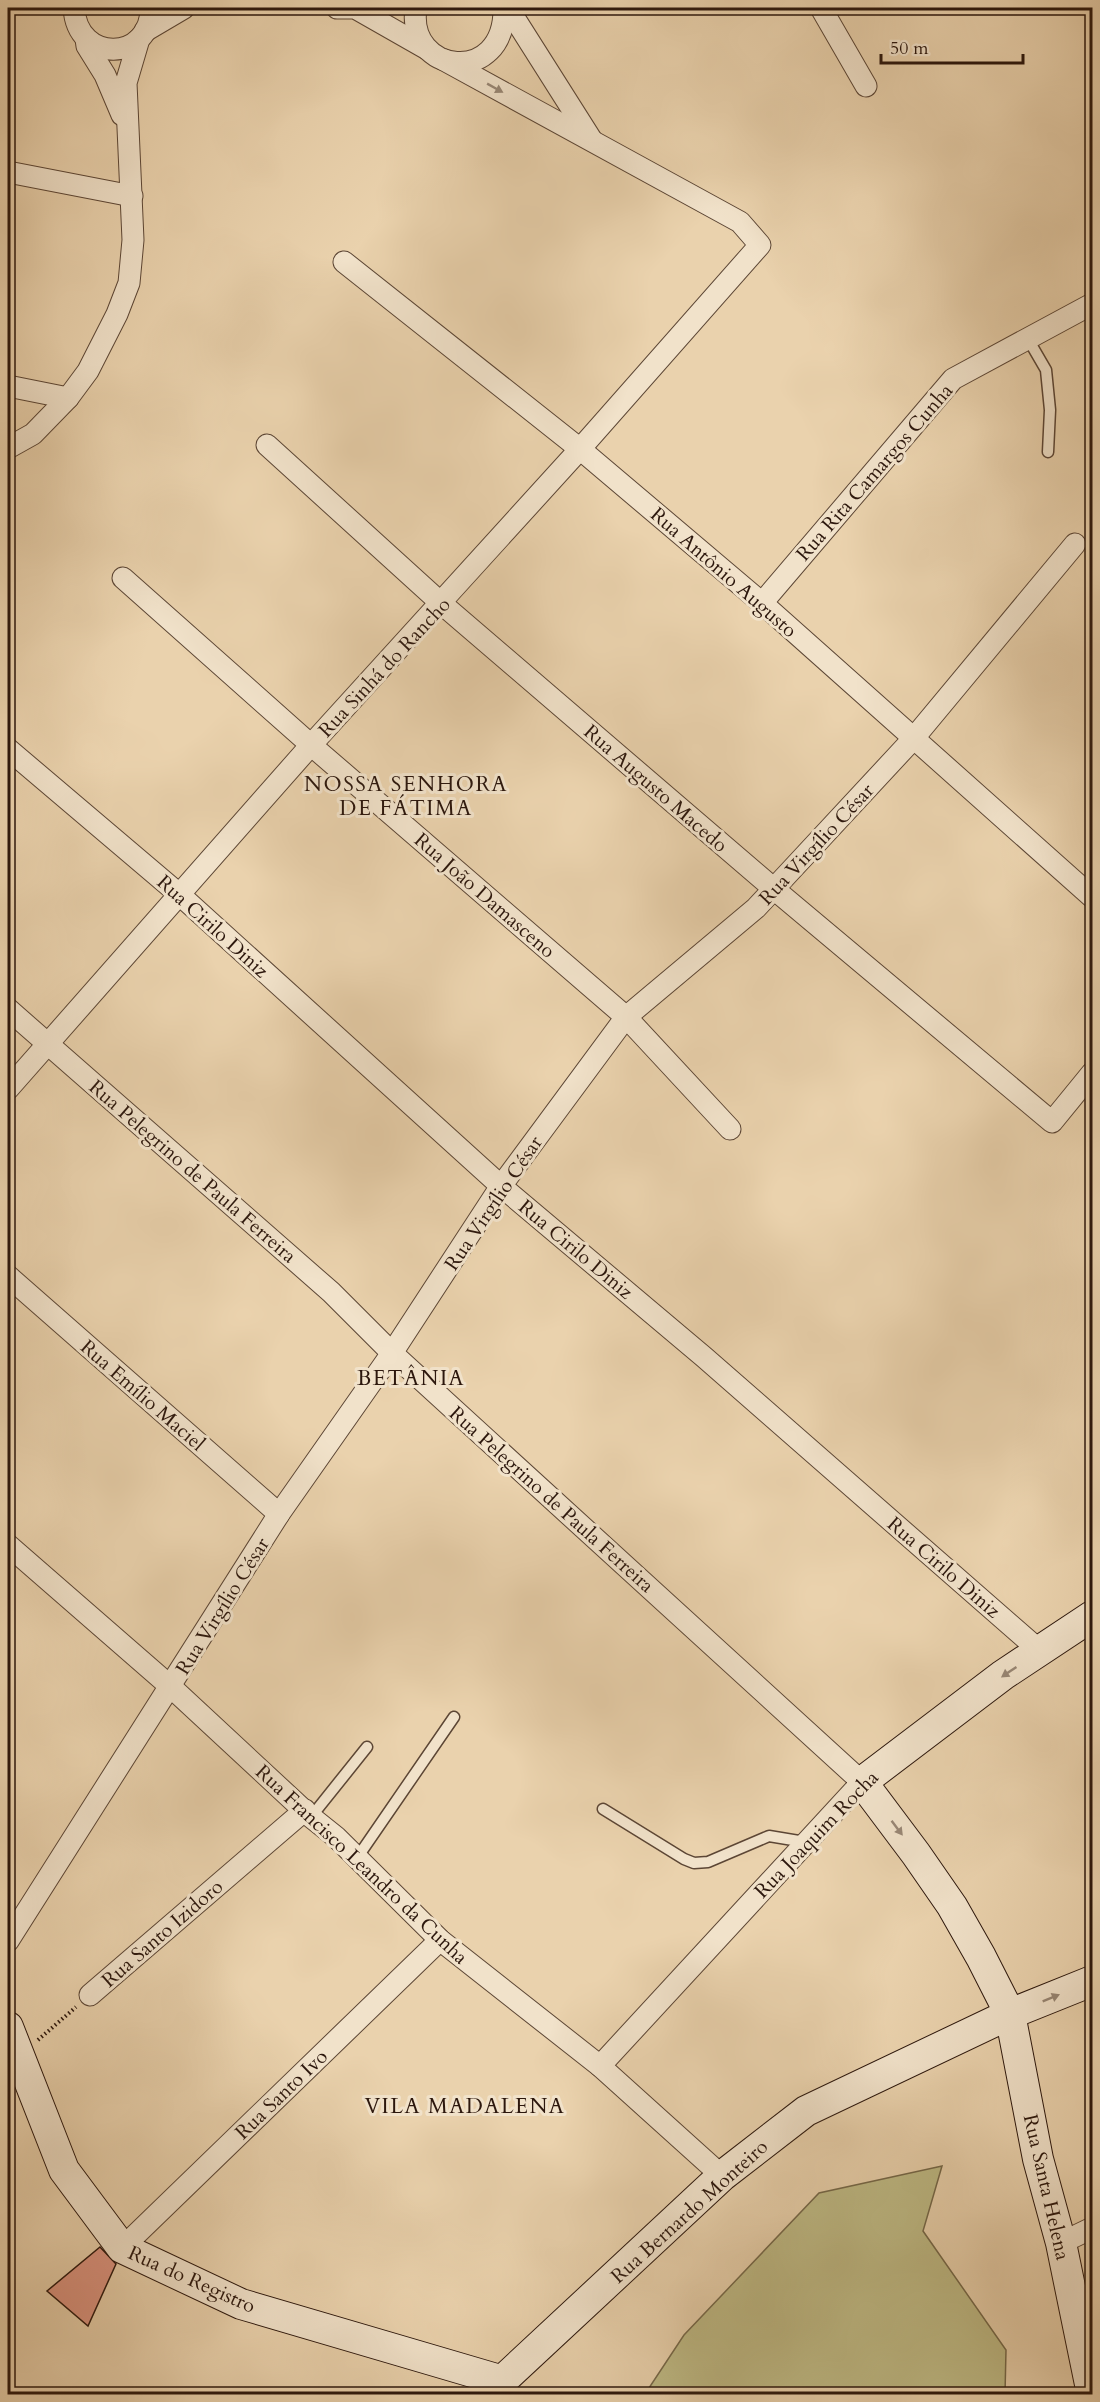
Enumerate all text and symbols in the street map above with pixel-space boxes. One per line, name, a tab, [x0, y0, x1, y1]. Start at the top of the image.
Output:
scale bar	[881, 27, 1024, 65]
text: 50 m	[890, 36, 929, 61]
one-way arrow	[487, 83, 504, 93]
street label: Rua Rita Camargos Cunha	[790, 378, 959, 567]
street label: Rua Antônio Augusto	[645, 501, 803, 644]
street label: Rua Sinhá do Rancho	[312, 591, 457, 743]
street label: Rua Augusto Macedo	[578, 718, 734, 859]
district label: NOSSA SENHORA DE FÁTIMA	[304, 770, 508, 823]
street label: Rua Virgílio César	[753, 777, 880, 911]
street label: Rua João Damasceno	[408, 827, 561, 964]
street label: Rua Cirilo Diniz	[151, 869, 274, 984]
street label: Rua Pelegrino de Paula Ferreira	[83, 1074, 303, 1269]
street label: Rua Virgílio César	[438, 1130, 549, 1276]
street label: Rua Cirilo Diniz	[513, 1193, 639, 1305]
street label: Rua Emílio Maciel	[75, 1334, 211, 1457]
district label: BETÂNIA	[357, 1364, 465, 1393]
street label: Rua Pelegrino de Paula Ferreira	[443, 1400, 660, 1599]
street label: Rua Cirilo Diniz	[881, 1511, 1006, 1624]
street label: Rua Virgílio César	[169, 1532, 276, 1680]
one-way arrow	[1000, 1666, 1017, 1677]
street label: Rua Francisco Leandro da Cunha	[250, 1758, 474, 1970]
street label: Rua Joaquim Rocha	[748, 1764, 885, 1904]
one-way arrow	[891, 1820, 903, 1836]
street label: Rua Santo Izidoro	[96, 1873, 229, 1994]
one-way arrow	[1043, 1992, 1061, 2002]
street label: Rua Santo Ivo	[229, 2043, 334, 2145]
district label: VILA MADALENA	[365, 2092, 565, 2121]
street label: Rua Santa Helena	[1017, 2111, 1077, 2263]
street label: Rua Bernardo Monteiro	[605, 2133, 774, 2289]
street label: Rua do Registro	[124, 2239, 260, 2320]

